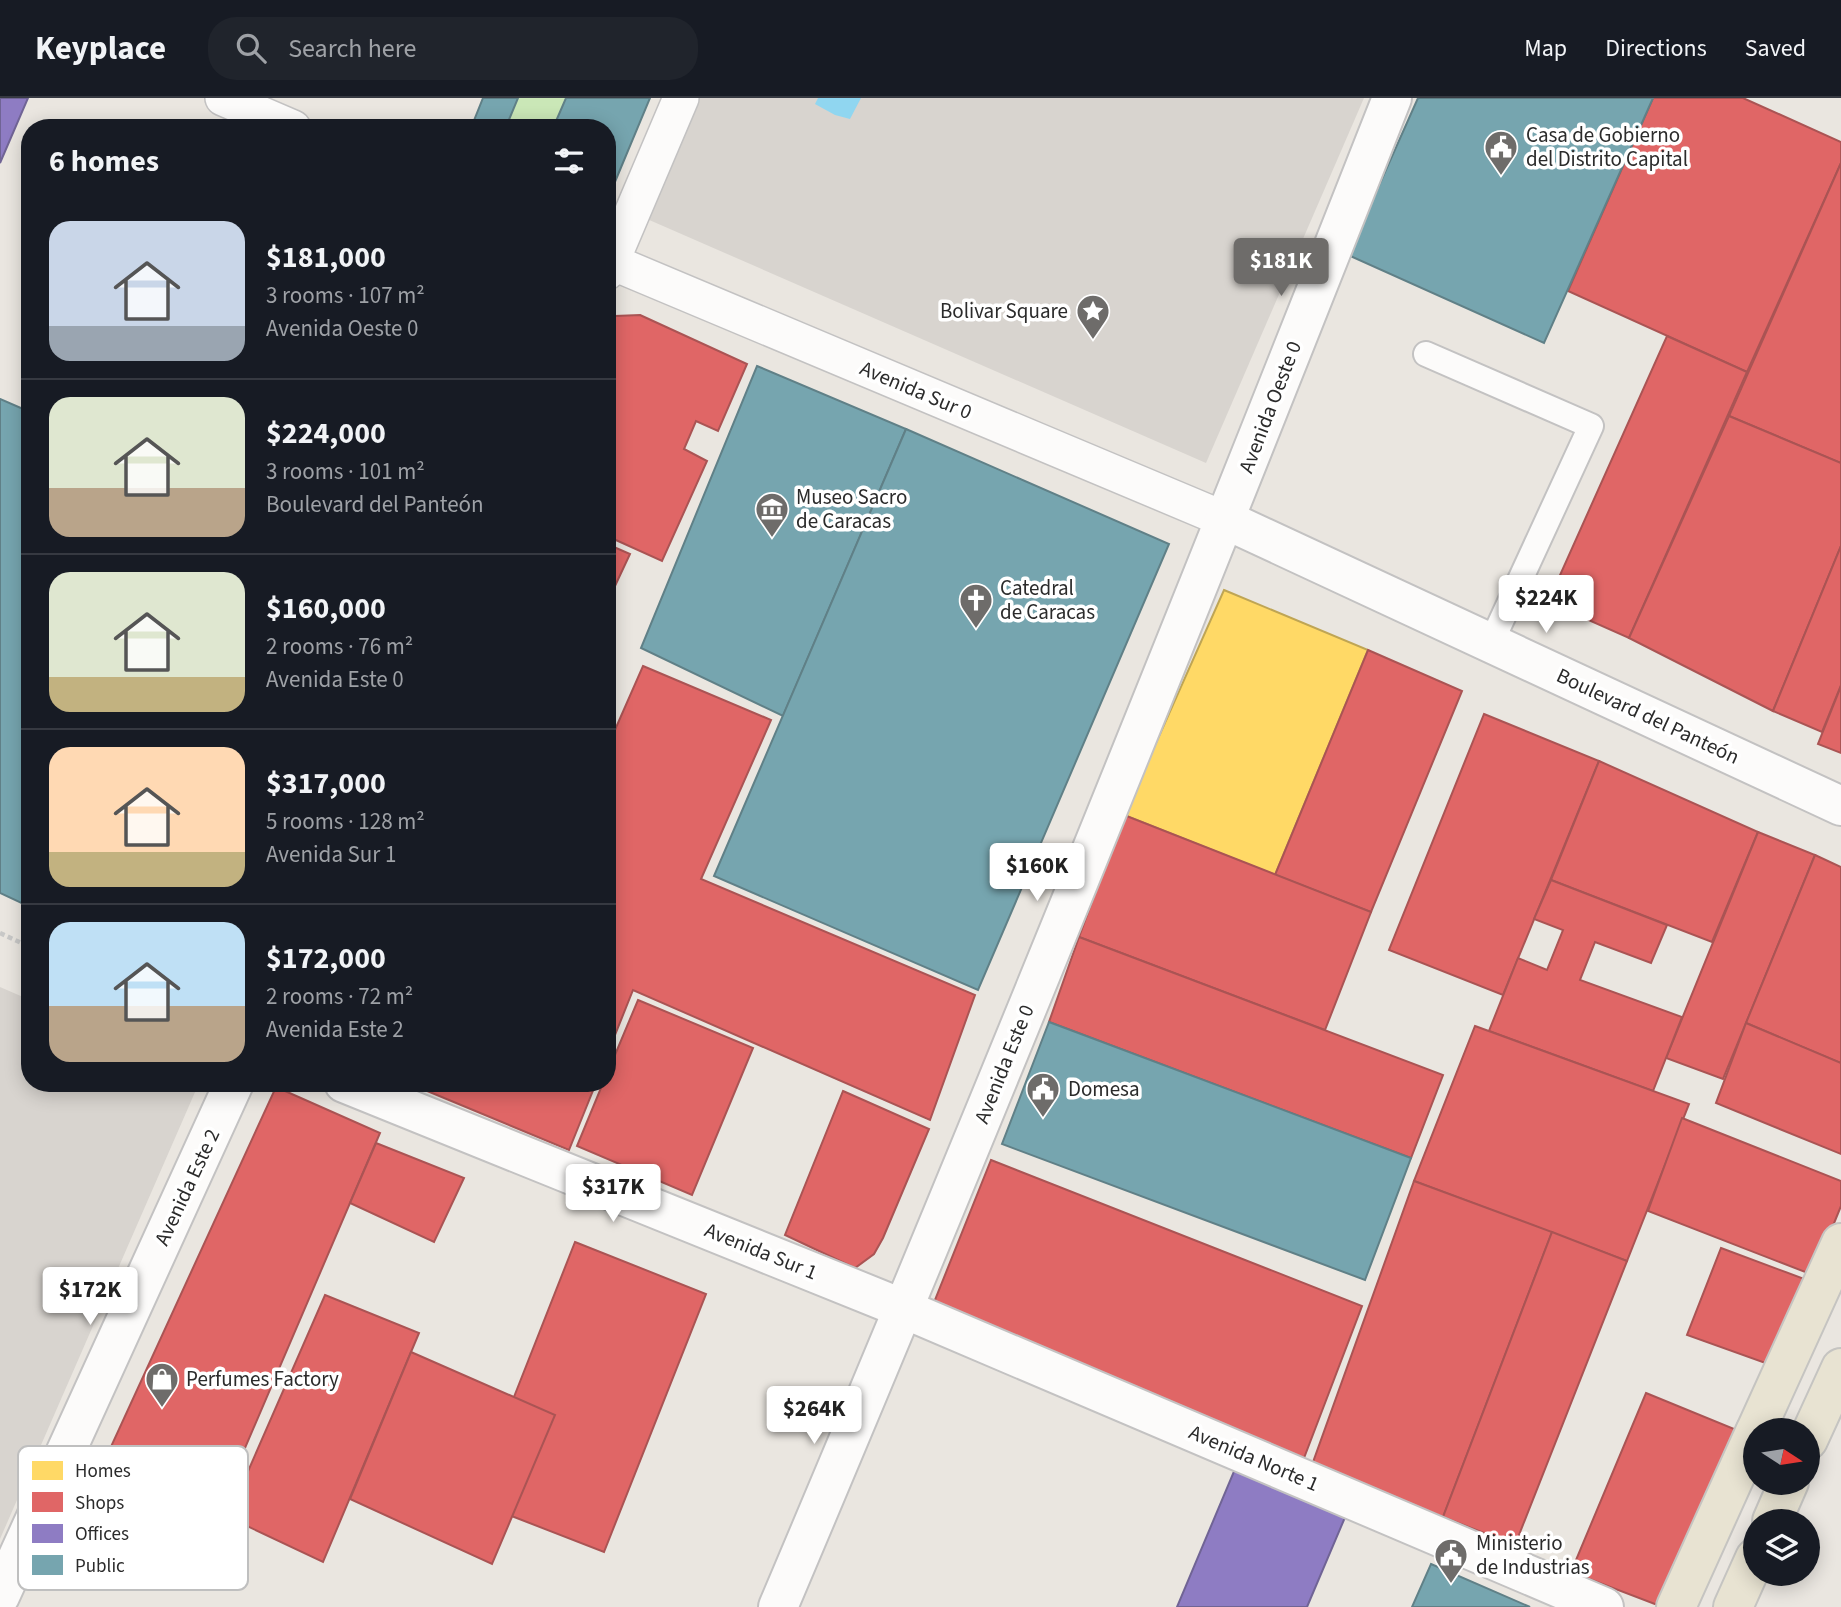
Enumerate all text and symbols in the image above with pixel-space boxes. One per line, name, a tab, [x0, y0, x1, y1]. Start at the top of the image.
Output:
search box	[208, 17, 698, 80]
text: Keyplace	[35, 25, 166, 72]
icon: search	[232, 29, 270, 67]
text: Search here	[288, 30, 416, 67]
text: Map	[1524, 31, 1567, 66]
text: Directions	[1605, 31, 1707, 66]
text: Saved	[1745, 31, 1806, 66]
place label: Casa de Gobierno del Distrito Capital	[1526, 120, 1688, 174]
public building icon: Casa de Gobierno del Distrito Capital	[1482, 128, 1520, 177]
text: 6 homes	[49, 140, 159, 183]
icon: filters	[550, 142, 588, 180]
text: $181,000	[266, 236, 386, 279]
pin: $181K	[1232, 238, 1330, 298]
text: $181K	[1250, 244, 1312, 277]
icon: home	[105, 249, 189, 333]
text: 3 rooms · 107 m²	[266, 279, 425, 312]
place icon: Bolivar Square	[1074, 292, 1112, 341]
place label: Bolivar Square	[940, 296, 1068, 326]
text: Avenida Oeste 0	[266, 312, 418, 345]
street label: Avenida Oeste 0	[1231, 337, 1309, 477]
street label: Avenida Sur 0	[855, 353, 977, 427]
text: $224,000	[266, 412, 386, 455]
icon: home	[105, 425, 189, 509]
text: 3 rooms · 101 m²	[266, 455, 425, 488]
place label: Museo Sacro de Caracas	[796, 482, 907, 536]
text: Boulevard del Panteón	[266, 488, 484, 521]
museum icon: Museo Sacro de Caracas	[753, 490, 791, 539]
place label: Catedral de Caracas	[1000, 573, 1095, 627]
pin: $224K	[1497, 575, 1595, 635]
church icon: Catedral de Caracas	[957, 581, 995, 630]
text: $224K	[1515, 581, 1577, 614]
text: $160,000	[266, 587, 386, 630]
icon: home	[105, 600, 189, 684]
text: 2 rooms · 76 m²	[266, 630, 413, 663]
street label: Boulevard del Panteón	[1552, 660, 1744, 772]
text: Avenida Este 0	[266, 663, 404, 696]
text: $317,000	[266, 762, 386, 805]
icon: home	[105, 775, 189, 859]
text: 5 rooms · 128 m²	[266, 805, 425, 838]
text: Avenida Sur 1	[266, 838, 396, 871]
pin: $160K	[988, 844, 1086, 903]
text: $160K	[1006, 849, 1068, 882]
text: $172,000	[266, 937, 386, 980]
icon: home	[105, 950, 189, 1034]
text: 2 rooms · 72 m²	[266, 980, 413, 1013]
street label: Avenida Este 0	[967, 1000, 1041, 1128]
text: Avenida Este 2	[266, 1013, 404, 1046]
public building icon: Domesa	[1024, 1070, 1062, 1119]
place label: Domesa	[1068, 1074, 1140, 1104]
street label: Avenida Este 2	[147, 1124, 227, 1250]
pin: $317K	[564, 1164, 662, 1224]
text: $317K	[582, 1170, 644, 1203]
street label: Avenida Sur 1	[700, 1215, 822, 1287]
pin: $172K	[41, 1268, 139, 1327]
text: $172K	[59, 1273, 121, 1306]
shop icon: Perfumes Factory	[143, 1360, 181, 1409]
place label: Perfumes Factory	[186, 1364, 339, 1394]
pin: $264K	[765, 1386, 863, 1446]
text: $264K	[783, 1392, 845, 1425]
street label: Avenida Norte 1	[1184, 1417, 1324, 1499]
north arrow	[1743, 1418, 1820, 1494]
map controls	[1743, 1418, 1820, 1586]
legend	[18, 1446, 248, 1590]
text: Homes	[75, 1458, 131, 1485]
text: Shops	[75, 1490, 124, 1517]
button: layers	[1743, 1509, 1820, 1586]
text: Offices	[75, 1521, 129, 1548]
place label: Ministerio de Industrias	[1476, 1528, 1590, 1582]
public building icon: Ministerio de Industrias	[1432, 1536, 1470, 1585]
text: Public	[75, 1553, 125, 1580]

